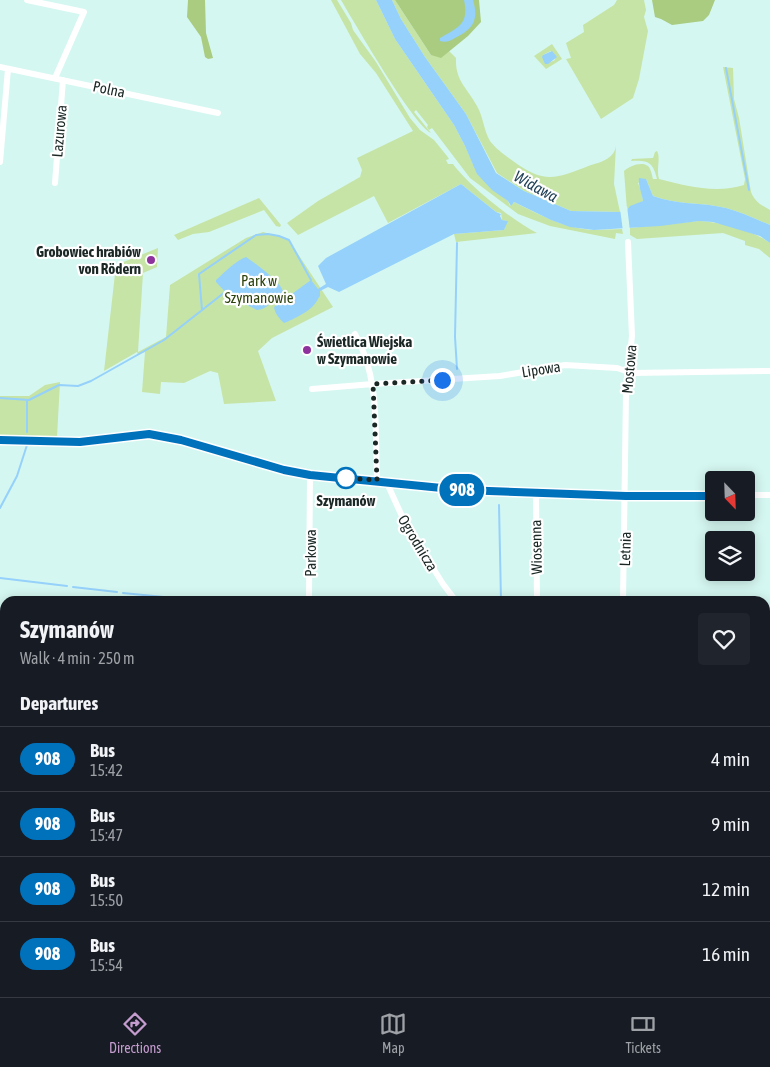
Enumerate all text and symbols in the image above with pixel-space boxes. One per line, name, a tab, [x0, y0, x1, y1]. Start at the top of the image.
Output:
street label: Polna	[91, 77, 127, 101]
street label: Lazurowa	[48, 104, 70, 158]
water label: Widawa	[511, 167, 561, 206]
place label: Grobowiec hrabiów von Rödern	[36, 243, 141, 277]
marker: Grobowiec hrabiów von Rödern	[145, 254, 157, 266]
park label: Park w Szymanowie	[224, 272, 294, 306]
place label: Świetlica Wiejska w Szymanowie	[317, 333, 412, 367]
marker: Świetlica Wiejska w Szymanowie	[301, 344, 313, 356]
street label: Mostowa	[618, 344, 640, 394]
street label: Lipowa	[520, 358, 562, 380]
your location	[430, 368, 455, 393]
marker: Szymanów	[335, 467, 357, 489]
north arrow	[705, 471, 755, 521]
map controls	[705, 471, 755, 581]
line badge: 908	[433, 474, 491, 506]
text: 908	[449, 479, 475, 500]
place label: Szymanów	[317, 492, 375, 509]
street label: Ogrodnicza	[395, 512, 441, 574]
street label: Wiosenna	[527, 519, 545, 575]
street label: Parkowa	[302, 529, 319, 577]
street label: Letnia	[616, 531, 634, 567]
button: layers	[705, 531, 755, 581]
button: heart	[698, 613, 750, 665]
text: Szymanów	[20, 616, 114, 643]
text: Walk · 4 min · 250 m	[20, 649, 134, 667]
text: Departures	[20, 692, 98, 714]
text: Bus	[90, 739, 115, 761]
text: 908	[35, 748, 60, 769]
text: 4 min	[711, 748, 750, 770]
text: 15:42	[90, 761, 123, 779]
text: Bus	[90, 804, 115, 826]
text: 908	[35, 813, 60, 834]
text: 9 min	[711, 813, 750, 835]
text: 15:47	[90, 826, 123, 844]
text: Bus	[90, 869, 115, 891]
text: 908	[35, 878, 60, 899]
text: 12 min	[702, 878, 750, 900]
text: 15:50	[90, 891, 123, 909]
text: Bus	[90, 934, 115, 956]
text: 908	[35, 943, 60, 964]
text: 16 min	[702, 943, 750, 965]
text: 15:54	[90, 956, 123, 974]
tab: Directions	[109, 1010, 161, 1056]
tab: Map	[379, 1010, 407, 1056]
tab: Tickets	[625, 1010, 661, 1056]

